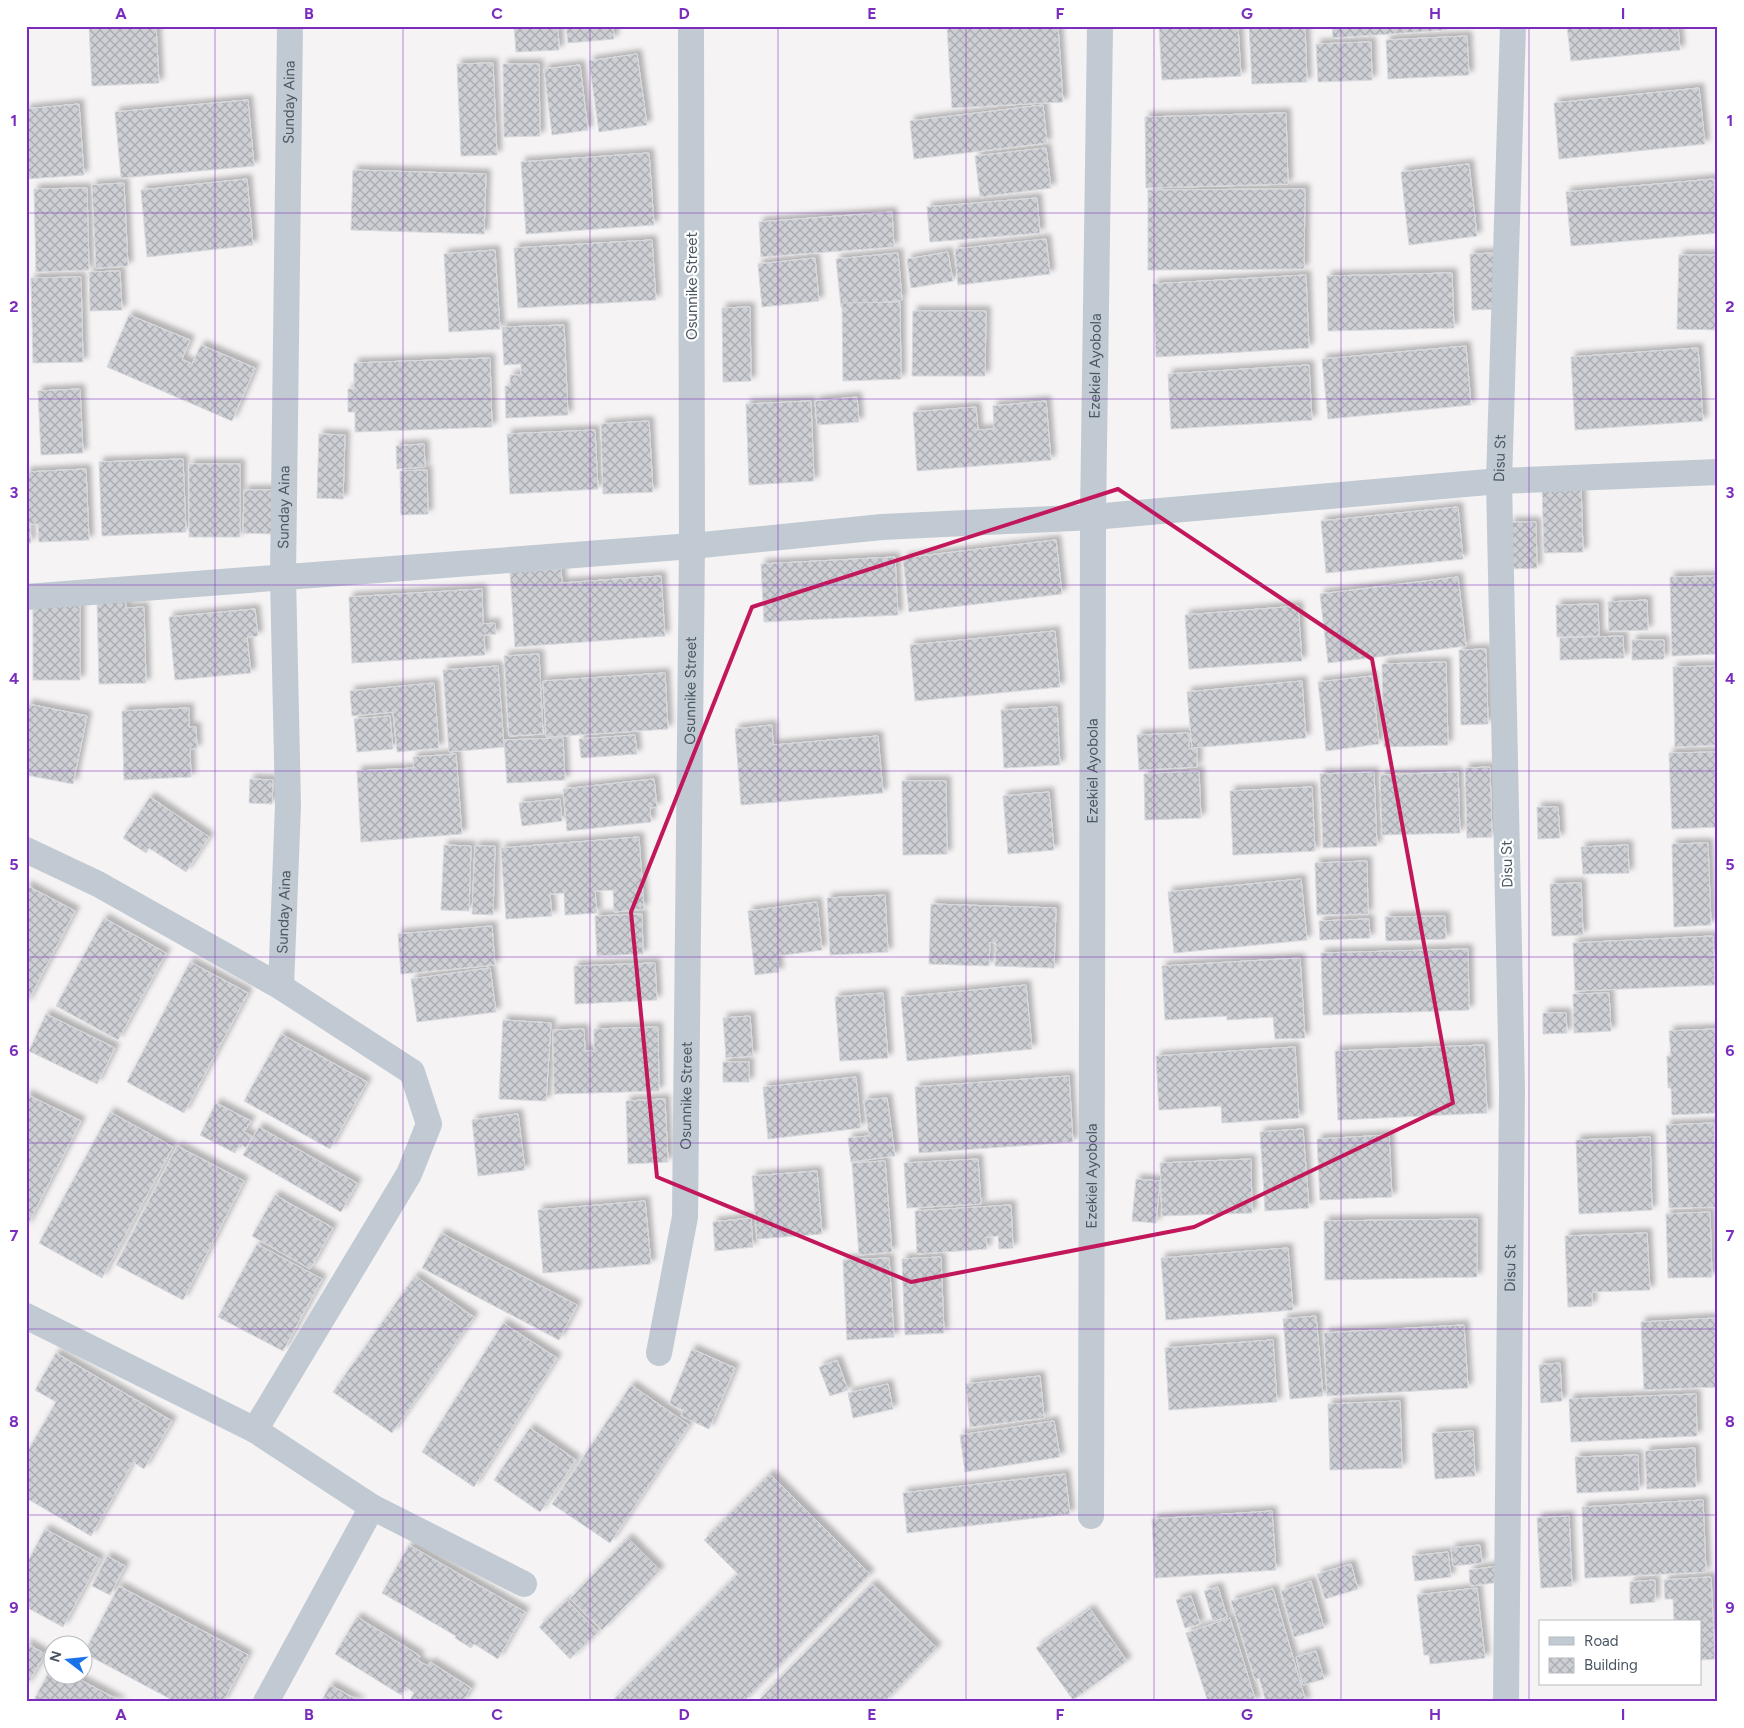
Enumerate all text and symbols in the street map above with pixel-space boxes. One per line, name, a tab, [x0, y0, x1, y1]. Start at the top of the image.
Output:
text: A	[115, 4, 127, 23]
text: B	[304, 4, 314, 23]
text: C	[491, 4, 503, 23]
text: D	[678, 4, 690, 23]
text: E	[867, 4, 877, 23]
text: F	[1056, 4, 1065, 23]
text: G	[1241, 4, 1253, 23]
text: H	[1429, 4, 1441, 23]
text: I	[1621, 4, 1625, 23]
street label: Sunday Aina	[280, 60, 299, 144]
text: 1	[11, 111, 17, 130]
text: 1	[1727, 111, 1733, 130]
street label: Osunnike Street	[683, 232, 701, 340]
text: 2	[9, 297, 19, 316]
text: 2	[1725, 297, 1735, 316]
street label: Ezekiel Ayobola	[1085, 313, 1105, 419]
street label: Disu St	[1490, 434, 1509, 482]
street label: Sunday Aina	[274, 465, 293, 549]
text: 3	[10, 483, 19, 502]
text: 3	[1726, 483, 1735, 502]
street label: Osunnike Street	[681, 636, 700, 745]
text: 4	[9, 669, 19, 688]
text: 4	[1725, 669, 1735, 688]
street label: Ezekiel Ayobola	[1083, 718, 1102, 824]
street label: Disu St	[1498, 840, 1516, 888]
text: 5	[9, 855, 19, 874]
text: 5	[1725, 855, 1735, 874]
street label: Sunday Aina	[273, 870, 294, 954]
text: 6	[9, 1041, 19, 1060]
street label: Osunnike Street	[677, 1041, 696, 1150]
text: 6	[1725, 1041, 1735, 1060]
street label: Ezekiel Ayobola	[1083, 1123, 1101, 1229]
text: 7	[10, 1226, 19, 1245]
text: 7	[1726, 1226, 1735, 1245]
street label: Disu St	[1501, 1244, 1519, 1292]
text: 8	[9, 1412, 19, 1431]
text: 8	[1725, 1412, 1735, 1431]
text: 9	[9, 1598, 19, 1617]
text: 9	[1725, 1598, 1735, 1617]
legend	[1539, 1620, 1702, 1686]
text: Road	[1584, 1632, 1619, 1650]
north arrow	[42, 1636, 92, 1686]
text: N	[46, 1649, 66, 1664]
text: Building	[1584, 1656, 1638, 1674]
text: A	[115, 1705, 127, 1724]
text: B	[304, 1705, 314, 1724]
text: C	[491, 1705, 503, 1724]
text: D	[678, 1705, 690, 1724]
text: E	[867, 1705, 877, 1724]
text: F	[1056, 1705, 1065, 1724]
text: G	[1241, 1705, 1253, 1724]
text: H	[1429, 1705, 1441, 1724]
text: I	[1621, 1705, 1625, 1724]

